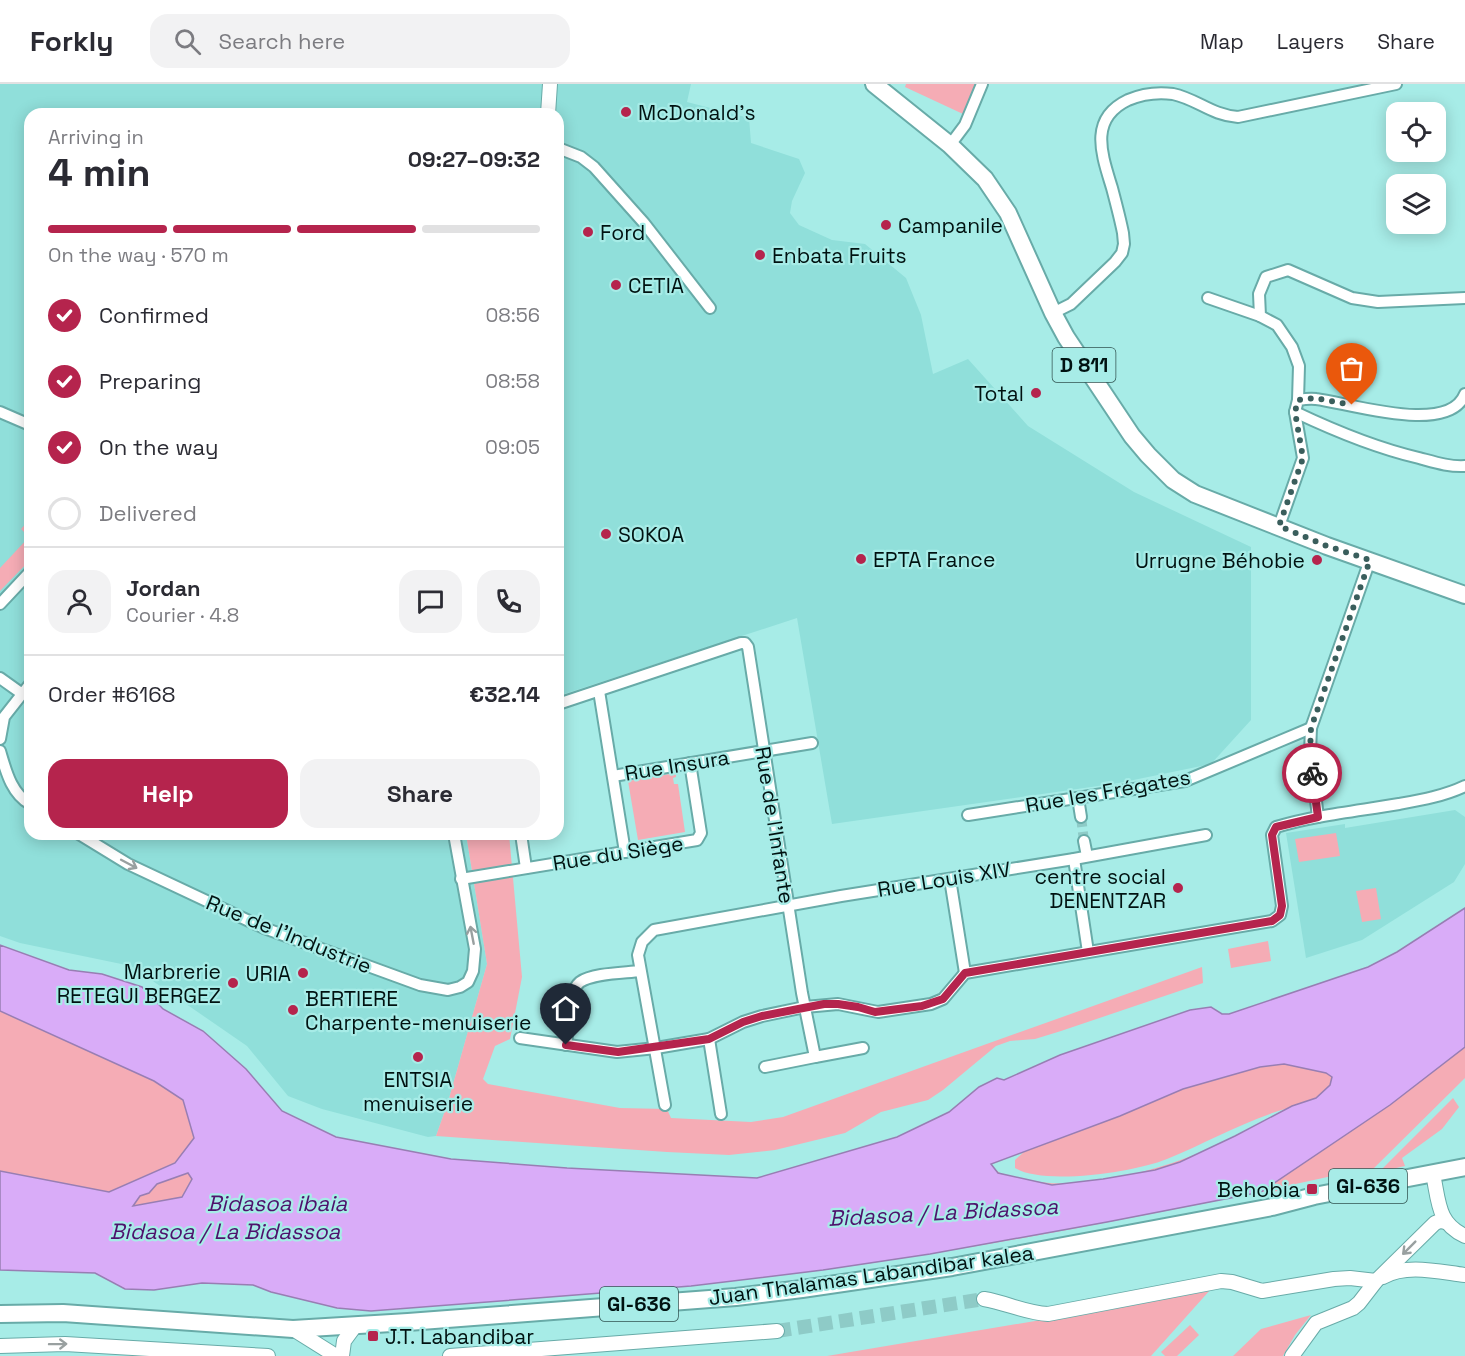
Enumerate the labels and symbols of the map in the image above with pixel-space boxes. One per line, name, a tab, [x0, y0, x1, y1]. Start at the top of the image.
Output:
place label: McDonald's	[638, 99, 756, 126]
marker: McDonald's	[619, 105, 633, 119]
place label: Campanile	[898, 212, 1003, 239]
marker: Campanile	[879, 218, 893, 232]
place label: Ford	[600, 219, 645, 246]
marker: Ford	[581, 225, 595, 239]
place label: Enbata Fruits	[772, 242, 907, 269]
marker: Enbata Fruits	[753, 248, 767, 262]
place label: CETIA	[628, 272, 684, 299]
marker: CETIA	[609, 278, 623, 292]
pin	[1326, 343, 1377, 405]
road number: D 811	[1052, 348, 1116, 382]
place label: Total	[974, 380, 1024, 407]
marker: Total	[1029, 386, 1043, 400]
place label: SOKOA	[618, 521, 684, 548]
marker: SOKOA	[599, 527, 613, 541]
place label: EPTA France	[873, 546, 995, 573]
place label: Urrugne Béhobie	[1135, 547, 1305, 574]
marker: EPTA France	[854, 552, 868, 566]
marker: Urrugne Béhobie	[1310, 553, 1324, 567]
street label: Rue Insura	[623, 743, 731, 787]
courier	[1282, 743, 1342, 803]
street label: Rue de l'Infante	[749, 744, 801, 906]
street label: Rue les Frégates	[1023, 763, 1193, 819]
street label: Rue du Siège	[551, 829, 685, 877]
street label: Rue Louis XIV	[876, 855, 1012, 903]
one-way arrow	[120, 858, 137, 870]
place label: centre social DENENTZAR	[1034, 863, 1166, 914]
marker: centre social DENENTZAR	[1171, 881, 1185, 895]
street label: Rue de l'Industrie	[202, 889, 376, 979]
one-way arrow	[466, 926, 477, 946]
place label: Marbrerie RETEGUI BERGEZ	[57, 958, 221, 1009]
place label: URIA	[245, 960, 291, 987]
marker: URIA	[296, 966, 310, 980]
marker: Marbrerie RETEGUI BERGEZ	[226, 976, 240, 990]
pin	[540, 983, 591, 1045]
place label: BERTIERE Charpente-menuiserie	[305, 985, 531, 1036]
marker: BERTIERE Charpente-menuiserie	[286, 1003, 300, 1017]
marker: ENTSIA menuiserie	[411, 1050, 425, 1064]
place label: ENTSIA menuiserie	[363, 1066, 473, 1117]
road number: GI-636	[1329, 1169, 1407, 1203]
place label: Behobia	[1217, 1176, 1300, 1203]
marker: Behobia	[1305, 1182, 1319, 1196]
water label: Bidasoa ibaia	[207, 1189, 348, 1217]
water label: Bidasoa / La Bidassoa	[827, 1192, 1059, 1232]
water label: Bidasoa / La Bidassoa	[110, 1217, 341, 1245]
street label: Juan Thalamas Labandibar kalea	[707, 1239, 1035, 1311]
one-way arrow	[1402, 1241, 1417, 1256]
road number: GI-636	[600, 1287, 678, 1321]
place label: J.T. Labandibar	[385, 1323, 534, 1350]
marker: J.T. Labandibar	[366, 1329, 380, 1343]
one-way arrow	[48, 1338, 68, 1350]

